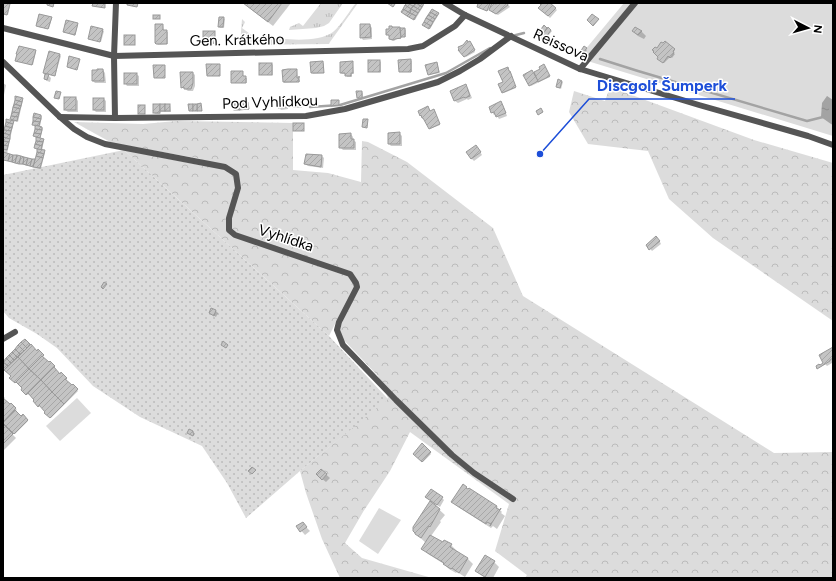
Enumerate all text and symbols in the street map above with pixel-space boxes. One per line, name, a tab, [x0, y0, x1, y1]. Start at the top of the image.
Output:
north arrow	[788, 8, 828, 48]
text: N	[811, 24, 824, 34]
street label: Reissova	[530, 25, 592, 65]
street label: Gen. Krátkého	[190, 30, 285, 50]
callout: Discgolf Šumperk	[589, 71, 735, 99]
text: Discgolf Šumperk	[597, 76, 728, 95]
street label: Pod Vyhlídkou	[222, 91, 318, 113]
street label: Vyhlídka	[256, 221, 316, 255]

